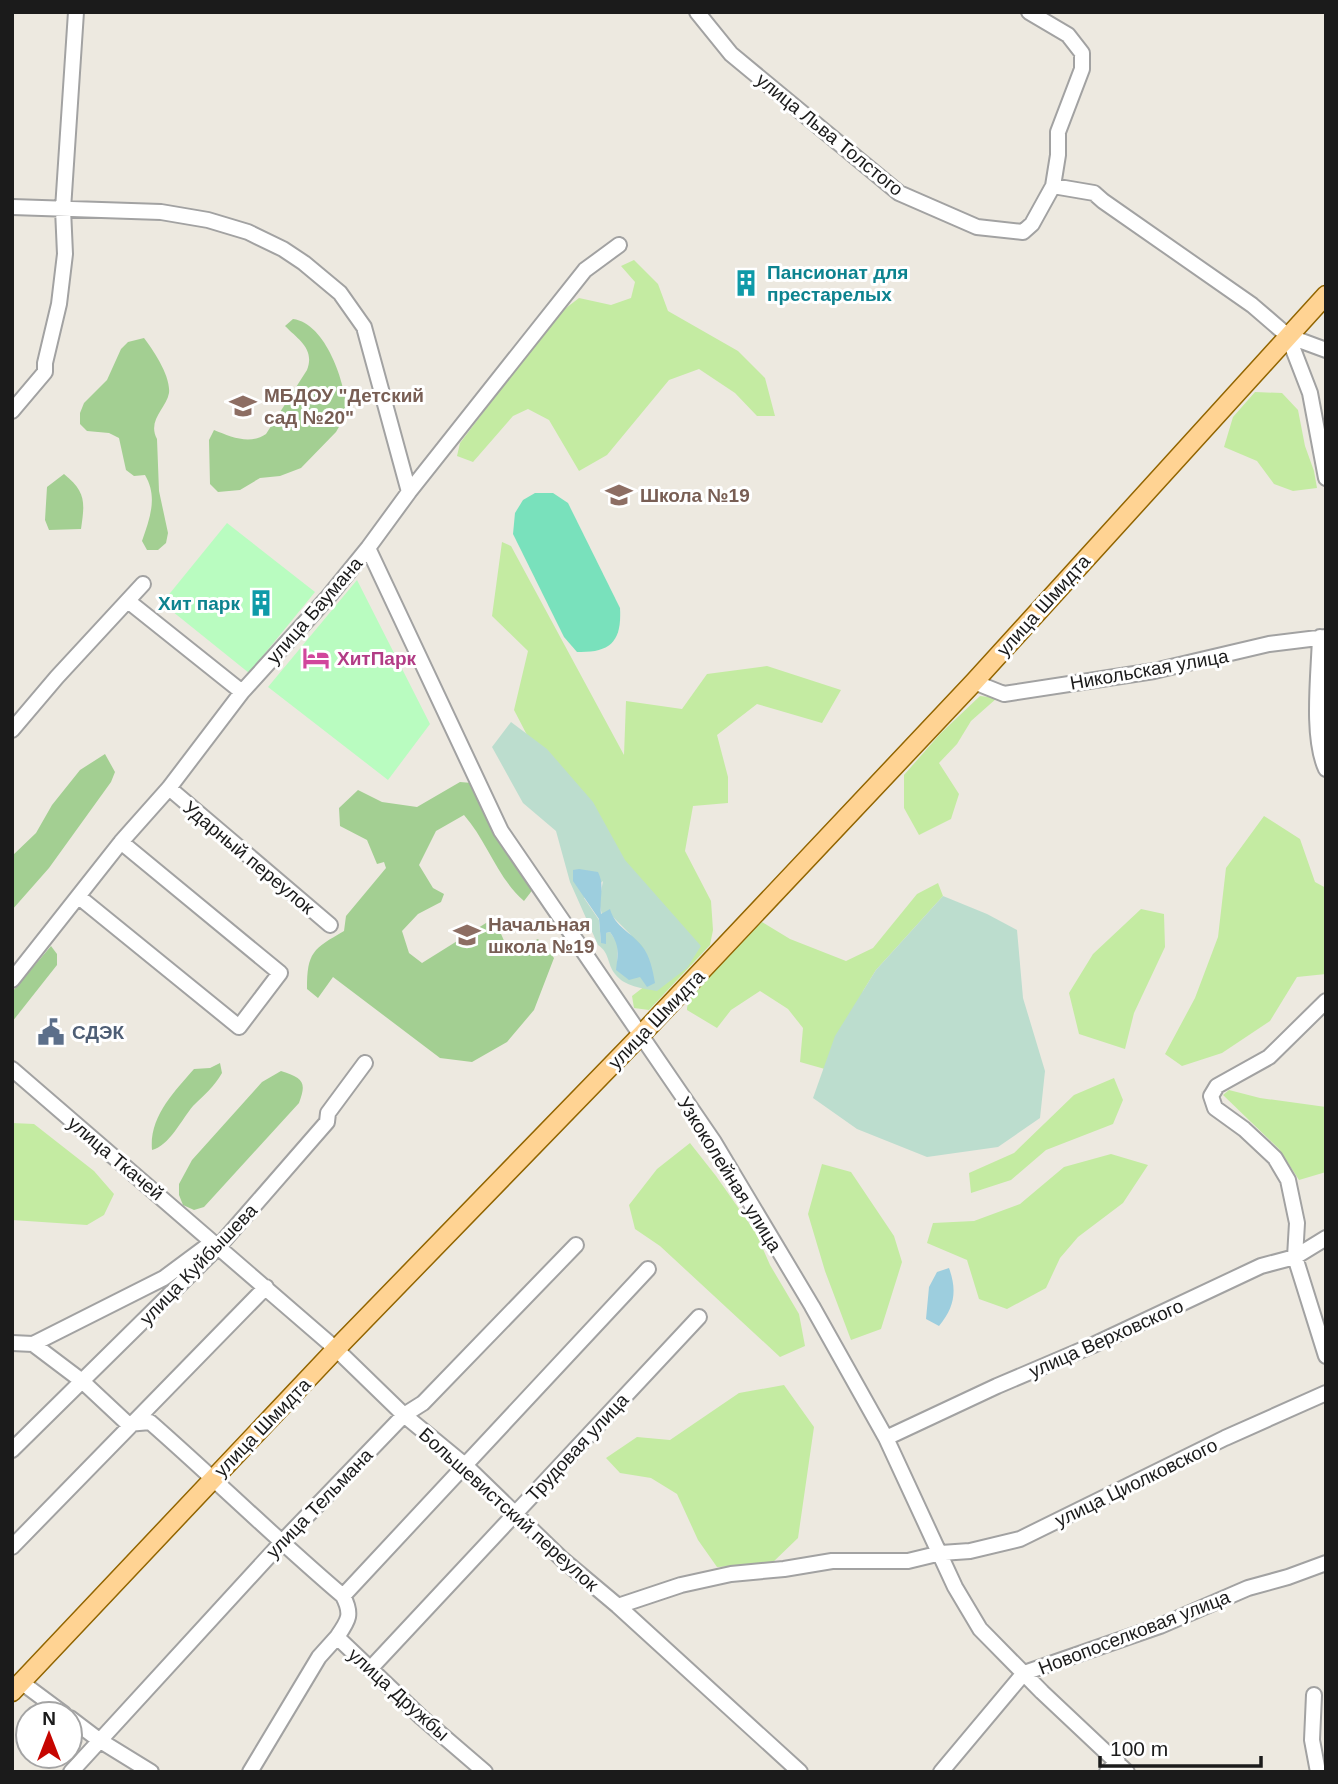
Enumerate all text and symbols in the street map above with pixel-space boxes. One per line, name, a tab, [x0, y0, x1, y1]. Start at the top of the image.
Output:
street label: улица Льва Толстого	[752, 69, 907, 200]
place label: Пансионат для престарелых	[767, 262, 908, 305]
building icon: Пансионат для престарелых	[731, 268, 761, 298]
place label: МБДОУ "Детский сад №20"	[264, 385, 424, 428]
school or university icon: МБДОУ "Детский сад №20"	[228, 391, 258, 421]
school or university icon: Школа №19	[604, 480, 634, 510]
place label: Школа №19	[640, 485, 750, 506]
street label: улица Шмидта	[992, 550, 1095, 660]
street label: улица Баумана	[262, 552, 367, 668]
building icon: Хит парк	[246, 588, 276, 618]
place label: Хит парк	[158, 593, 240, 614]
hotel icon: ХитПарк	[301, 643, 331, 673]
street label: Никольская улица	[1068, 645, 1230, 694]
place label: ХитПарк	[337, 648, 416, 669]
street label: Ударный переулок	[179, 797, 319, 919]
place label: Начальная школа №19	[488, 914, 594, 957]
school or university icon: Начальная школа №19	[452, 920, 482, 950]
street label: улица Шмидта	[604, 965, 709, 1073]
public building icon: СДЭК	[36, 1017, 66, 1047]
place label: СДЭК	[72, 1022, 125, 1043]
street label: Узкоколейная улица	[673, 1093, 786, 1256]
street label: улица Ткачей	[64, 1112, 168, 1204]
street label: улица Куйбышева	[135, 1199, 262, 1329]
street label: улица Верховского	[1026, 1295, 1187, 1382]
street label: улица Шмидта	[210, 1373, 315, 1481]
street label: Трудовая улица	[522, 1389, 633, 1506]
street label: Большевистский переулок	[415, 1423, 603, 1596]
street label: улица Циолковского	[1052, 1434, 1221, 1531]
street label: улица Тельмана	[262, 1444, 377, 1562]
street label: Новопоселковая улица	[1035, 1586, 1233, 1679]
street label: улица Дружбы	[344, 1644, 453, 1745]
north arrow	[14, 1700, 84, 1770]
text: N	[42, 1708, 56, 1729]
scale bar	[1100, 1724, 1261, 1768]
text: 100 m	[1110, 1737, 1168, 1760]

